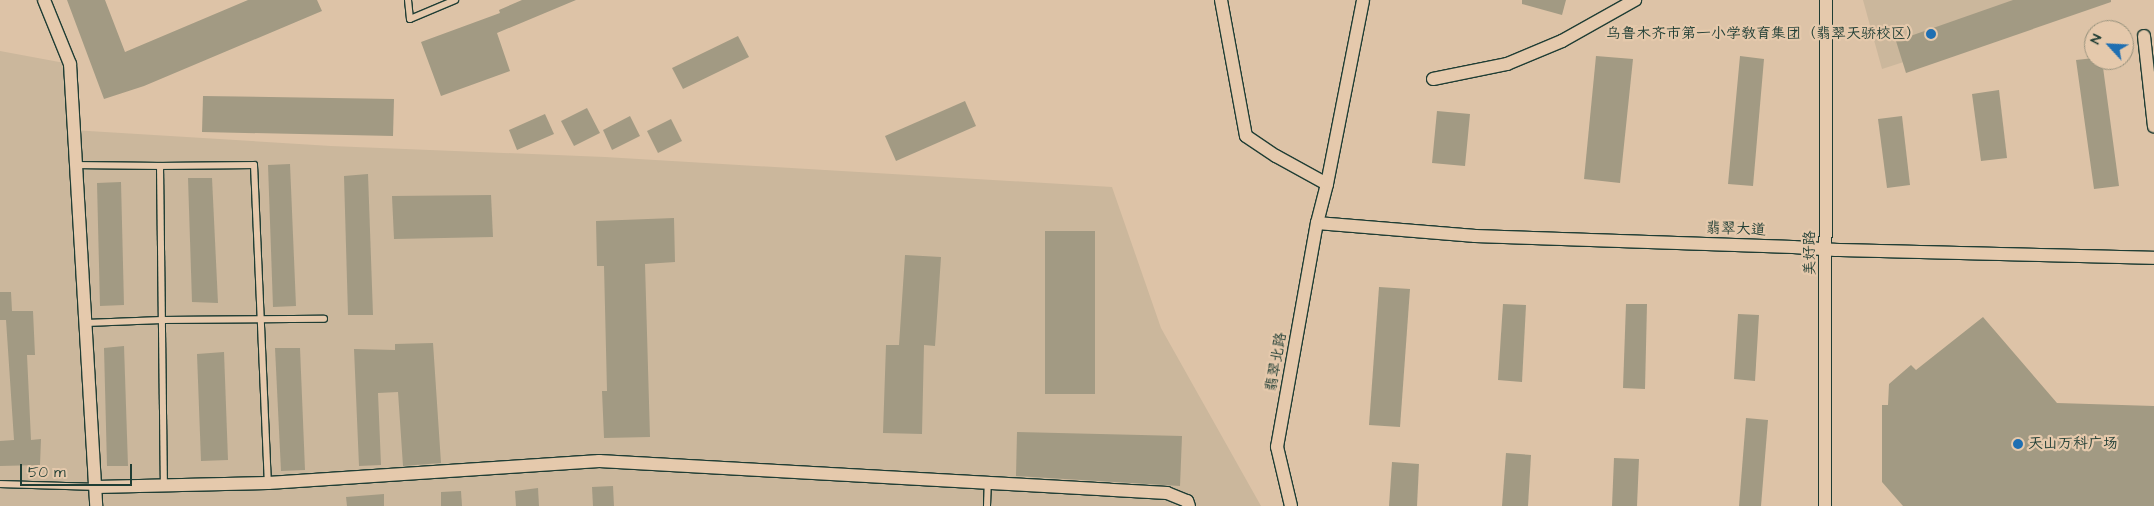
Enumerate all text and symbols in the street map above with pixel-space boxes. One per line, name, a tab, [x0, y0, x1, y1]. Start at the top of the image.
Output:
north arrow	[2084, 20, 2134, 70]
place label: 乌鲁木齐市第一小学教育集团（翡翠天骄校区）	[1606, 25, 1921, 43]
marker: 乌鲁木齐市第一小学教育集团（翡翠天骄校区）	[1925, 28, 1937, 40]
text: N	[2085, 31, 2107, 47]
street label: 翡翠大道	[1706, 219, 1766, 239]
street label: 美好路	[1801, 231, 1819, 275]
street label: 翡翠北路	[1262, 331, 1290, 393]
place label: 天山万科广场	[2028, 435, 2118, 453]
marker: 天山万科广场	[2012, 438, 2024, 450]
scale bar	[22, 454, 135, 486]
text: 50 m	[28, 462, 66, 483]

